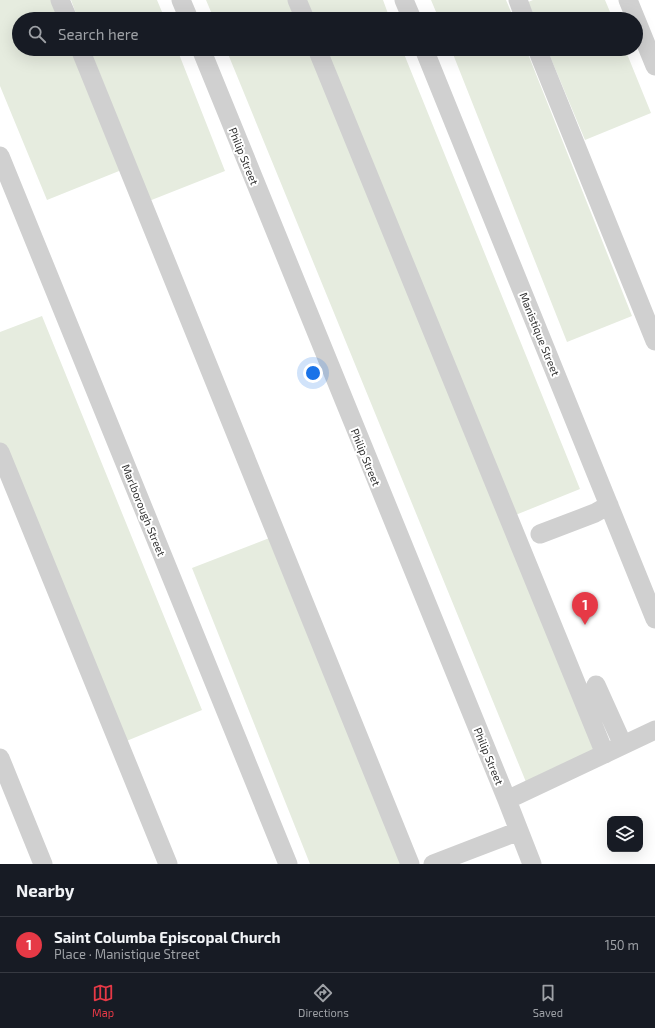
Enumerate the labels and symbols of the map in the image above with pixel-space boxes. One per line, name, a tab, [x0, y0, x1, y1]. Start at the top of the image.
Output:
street label: Philip Street	[227, 125, 261, 187]
street label: Manistique Street	[517, 290, 563, 378]
your location	[303, 363, 323, 383]
street label: Philip Street	[349, 426, 383, 488]
street label: Marlborough Street	[120, 462, 168, 558]
pin: 1	[572, 592, 598, 625]
street label: Philip Street	[472, 725, 506, 787]

